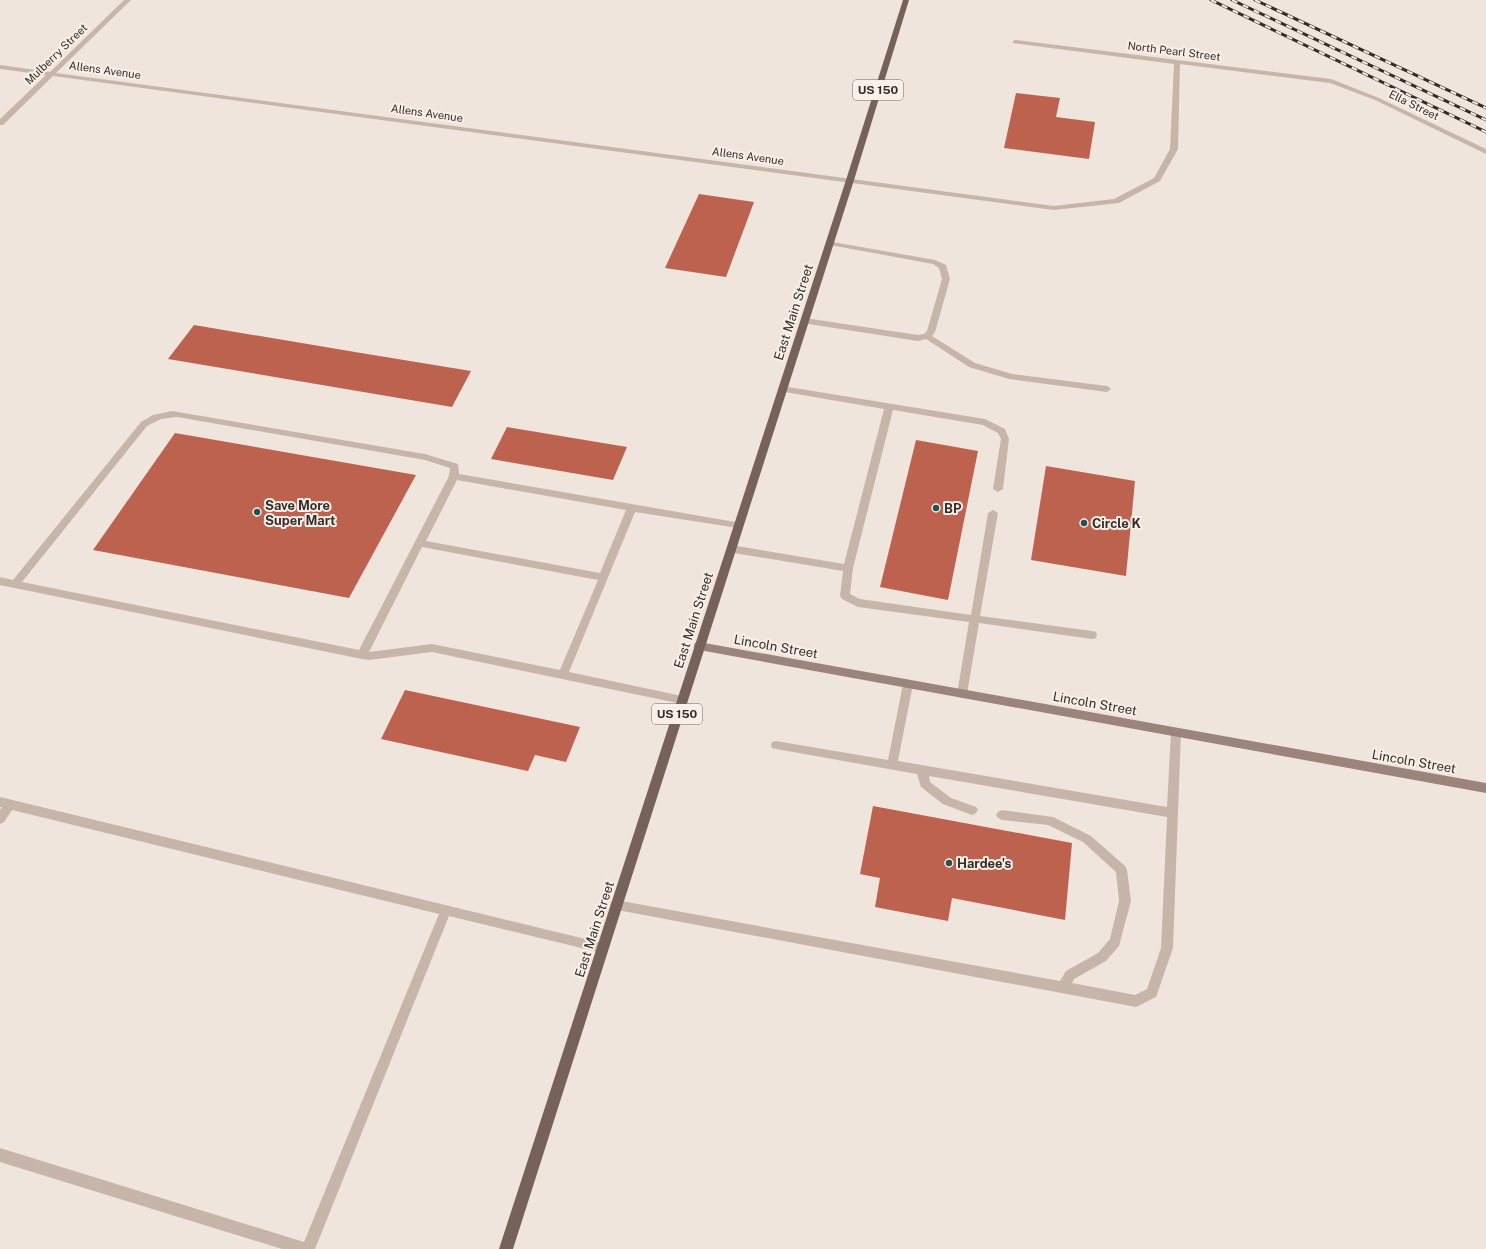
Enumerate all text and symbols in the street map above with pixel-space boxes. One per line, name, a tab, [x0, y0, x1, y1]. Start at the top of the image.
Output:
street label: Mulberry Street	[22, 21, 90, 87]
street label: North Pearl Street	[1127, 39, 1221, 63]
street label: Allens Avenue	[68, 59, 142, 81]
road number: US 150	[853, 80, 903, 100]
street label: Ella Street	[1387, 88, 1441, 122]
street label: Allens Avenue	[390, 102, 464, 124]
street label: Allens Avenue	[711, 145, 785, 167]
street label: East Main Street	[771, 262, 816, 362]
place label: Save More Super Mart	[265, 498, 335, 528]
place label: BP	[944, 501, 962, 516]
marker: BP	[931, 503, 941, 513]
marker: Save More Super Mart	[252, 507, 262, 517]
place label: Circle K	[1092, 516, 1141, 531]
marker: Circle K	[1079, 518, 1089, 528]
street label: East Main Street	[671, 570, 716, 670]
street label: Lincoln Street	[733, 632, 819, 661]
street label: Lincoln Street	[1052, 689, 1138, 718]
road number: US 150	[652, 704, 702, 724]
street label: Lincoln Street	[1371, 747, 1457, 776]
place label: Hardee's	[957, 856, 1011, 871]
marker: Hardee's	[944, 858, 954, 868]
street label: East Main Street	[572, 879, 617, 979]

